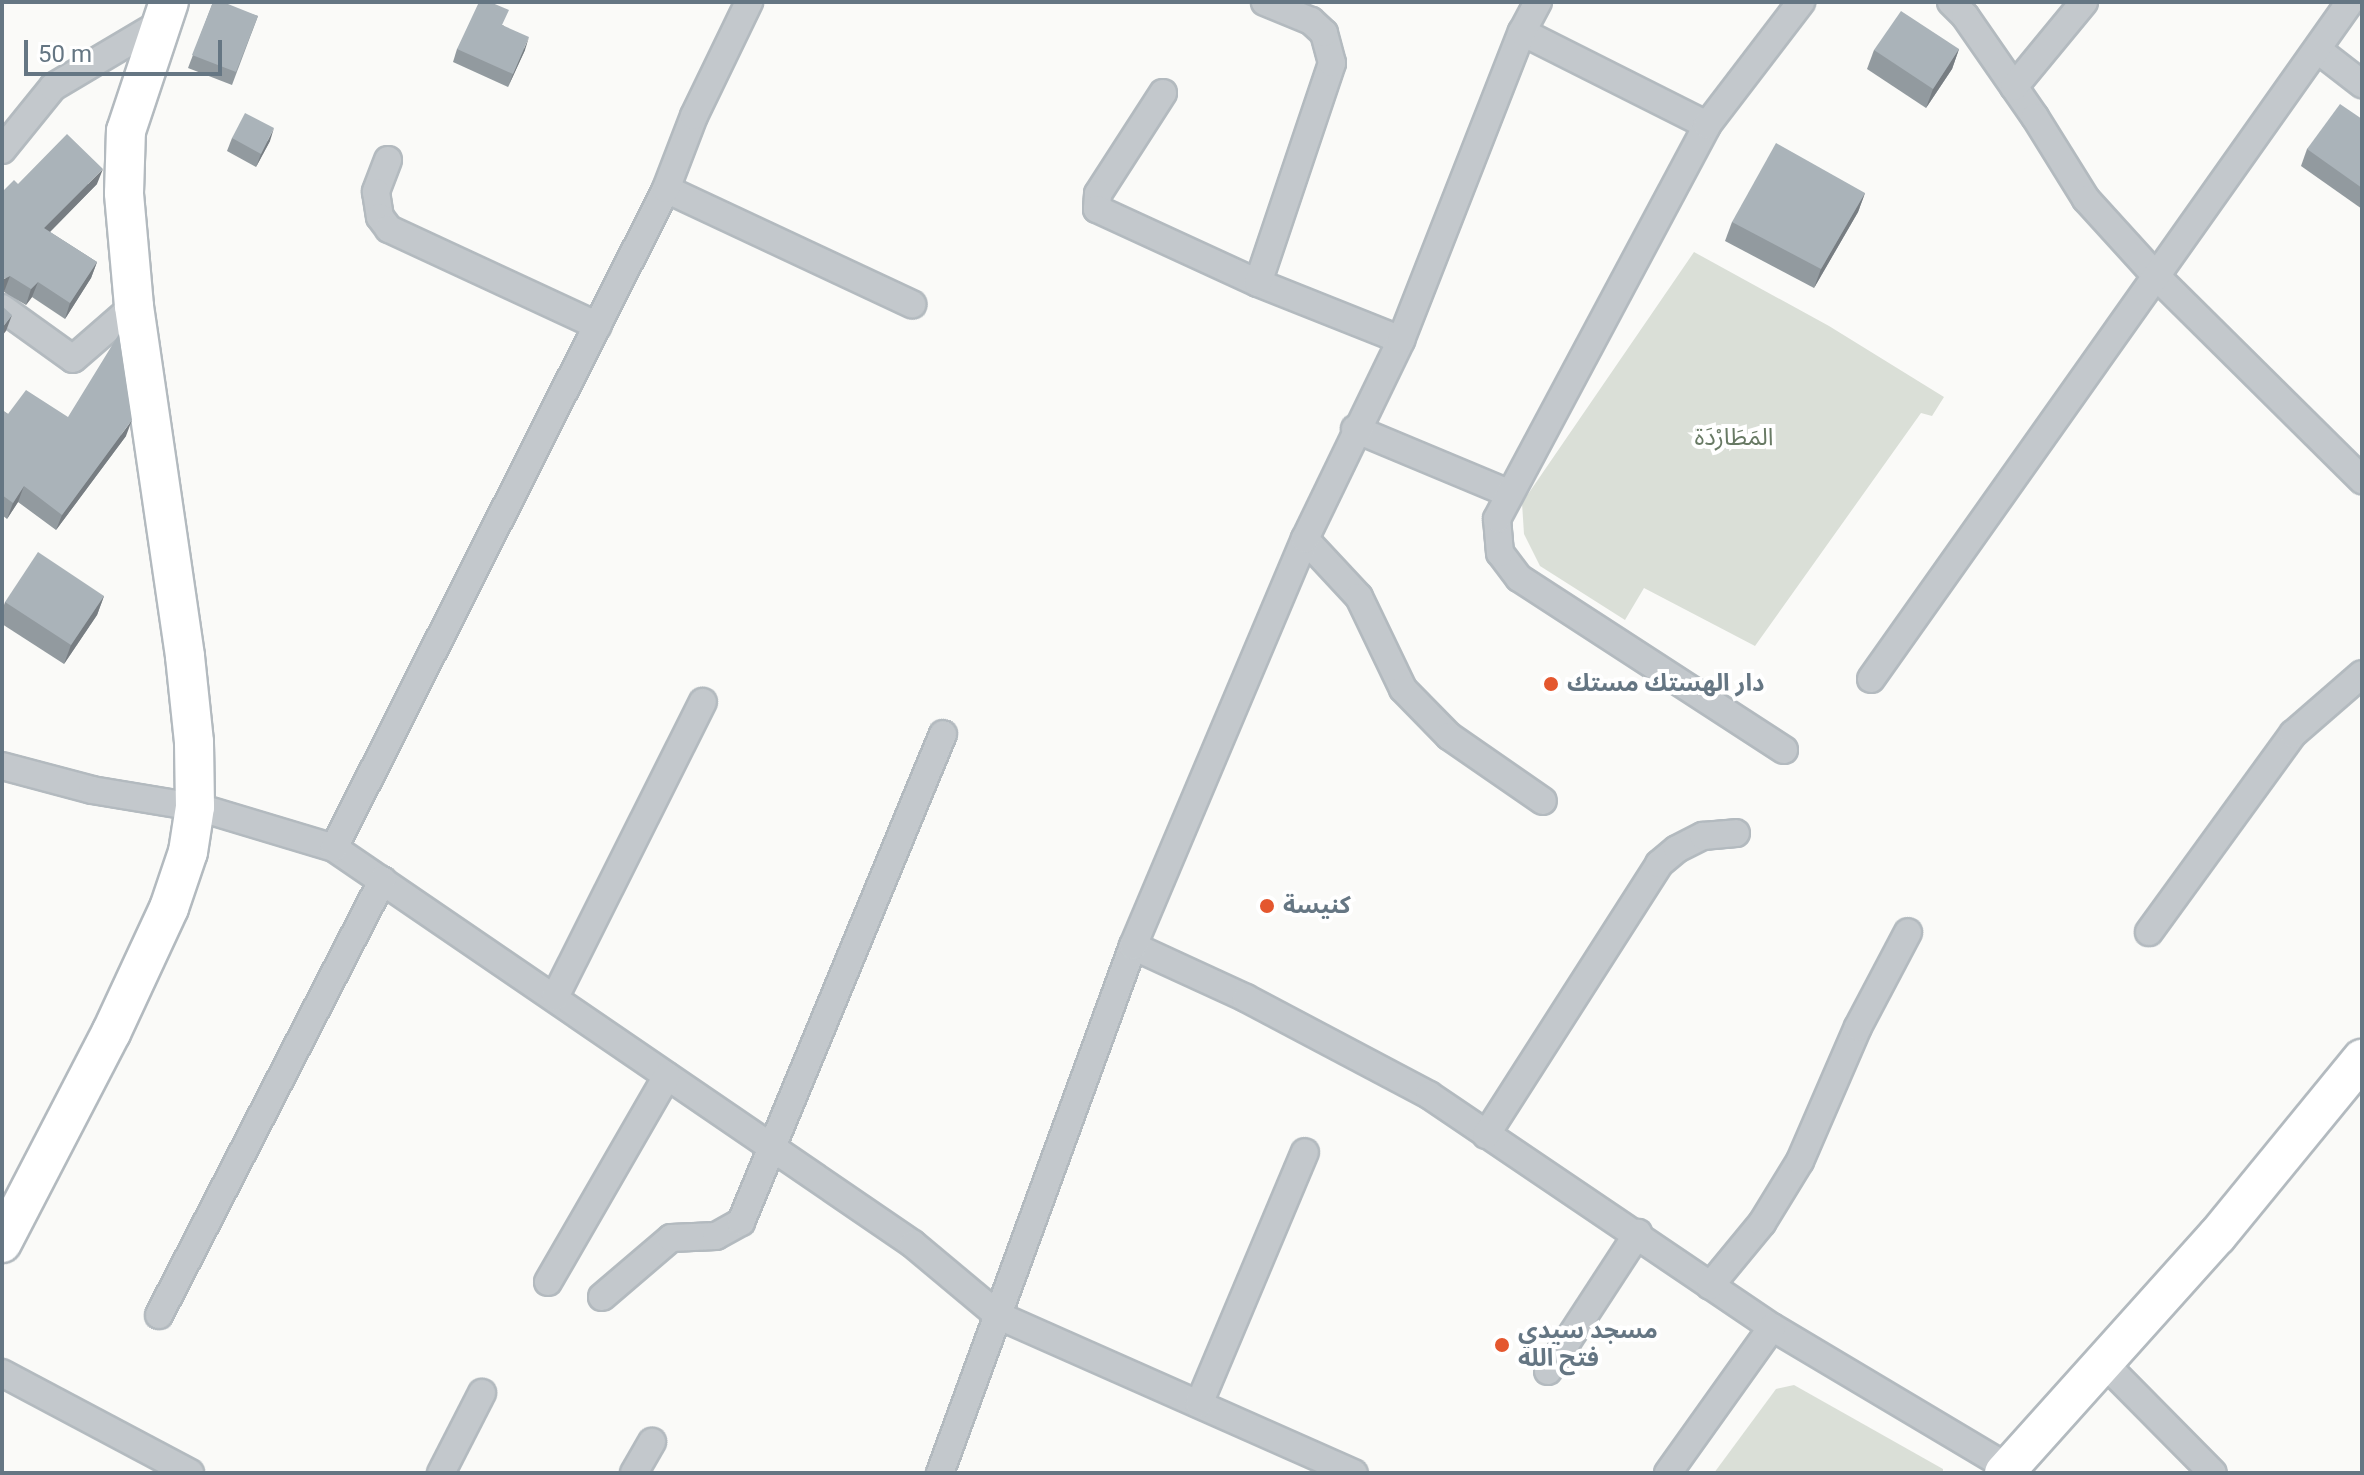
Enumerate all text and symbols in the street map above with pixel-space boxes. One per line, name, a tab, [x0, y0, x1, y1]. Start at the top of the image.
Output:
scale bar	[28, 24, 226, 74]
text: 50 m	[38, 40, 92, 68]
park label: المَطَارْدَة	[1694, 424, 1774, 452]
place label: دار الهستك مستك	[1567, 670, 1764, 698]
marker: دار الهستك مستك	[1542, 675, 1560, 693]
place label: كنيسة	[1283, 892, 1351, 920]
marker: كنيسة	[1258, 897, 1276, 915]
place label: مسجد سيدي فتح الله	[1518, 1317, 1658, 1373]
marker: مسجد سيدي فتح الله	[1493, 1336, 1511, 1354]

